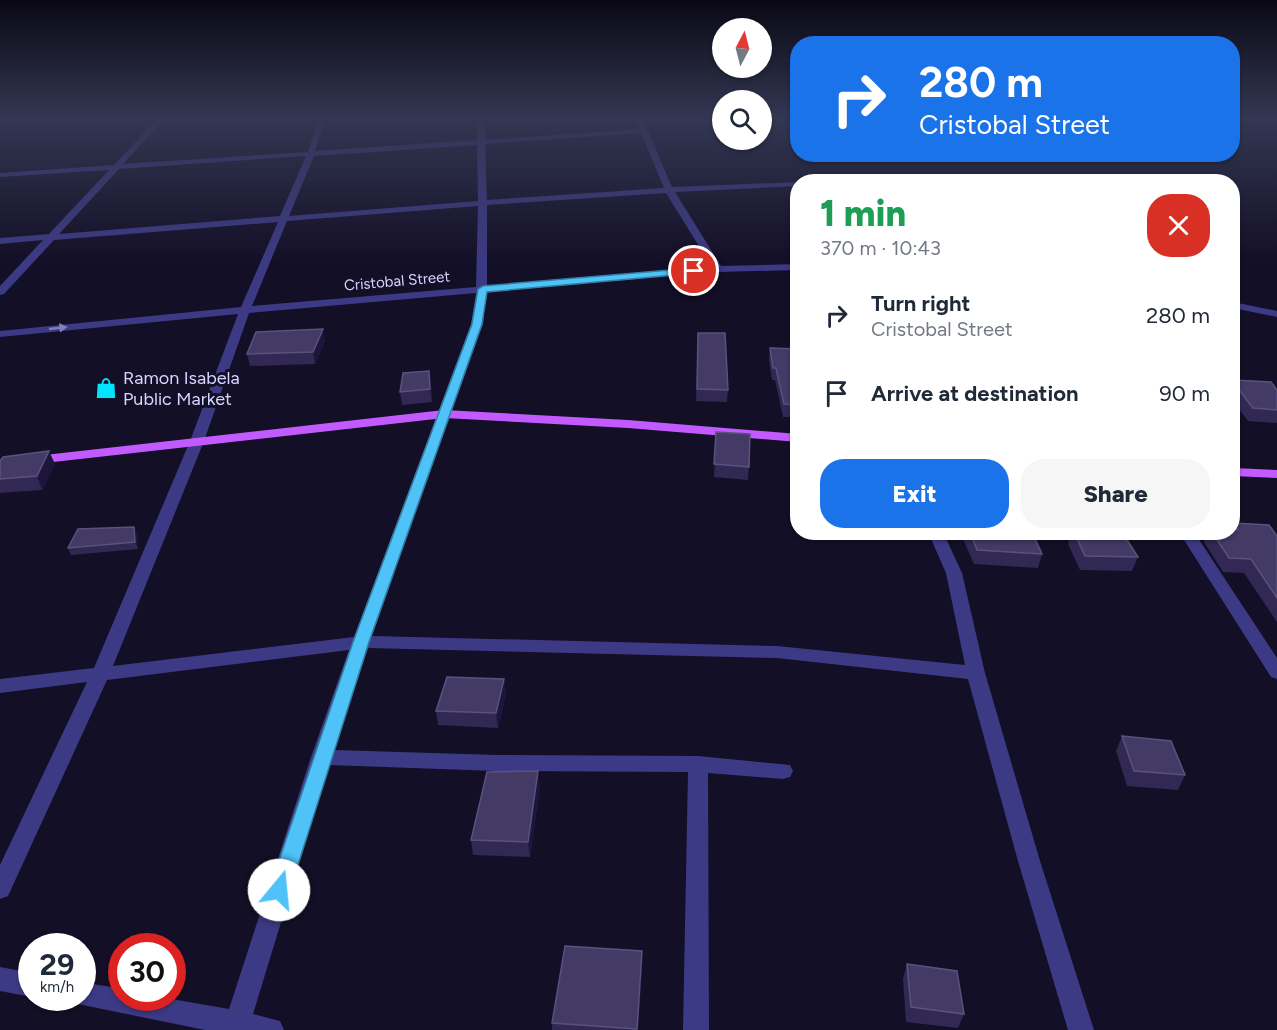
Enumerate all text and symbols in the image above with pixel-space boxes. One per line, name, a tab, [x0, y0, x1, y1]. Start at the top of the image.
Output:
north arrow	[712, 18, 772, 78]
map controls	[712, 18, 772, 150]
text: 280 m	[919, 57, 1043, 108]
icon: right	[820, 60, 898, 138]
button: search	[712, 90, 772, 150]
text: Cristobal Street	[919, 108, 1110, 141]
text: 1 min	[820, 192, 906, 235]
button: close	[1147, 194, 1210, 257]
text: 370 m · 10:43	[820, 236, 941, 260]
pin	[668, 245, 719, 296]
icon: arrive	[677, 254, 710, 287]
street label: Cristobal Street	[343, 267, 451, 295]
text: Turn right	[871, 290, 970, 317]
icon: right	[820, 299, 853, 332]
text: 280 m	[1146, 302, 1210, 329]
text: Cristobal Street	[871, 317, 1013, 341]
one-way arrow	[49, 323, 68, 333]
place label: Ramon Isabela Public Market	[123, 367, 240, 410]
shop icon: Ramon Isabela Public Market	[94, 376, 118, 400]
icon: arrive	[820, 377, 853, 410]
text: Arrive at destination	[871, 380, 1079, 407]
text: 90 m	[1159, 380, 1210, 407]
button: Exit	[820, 459, 1009, 528]
button: Share	[1021, 459, 1210, 528]
position arrow	[247, 858, 311, 922]
speed limit sign: 30	[108, 933, 186, 1011]
text: 29	[40, 946, 74, 983]
text: km/h	[40, 978, 74, 996]

